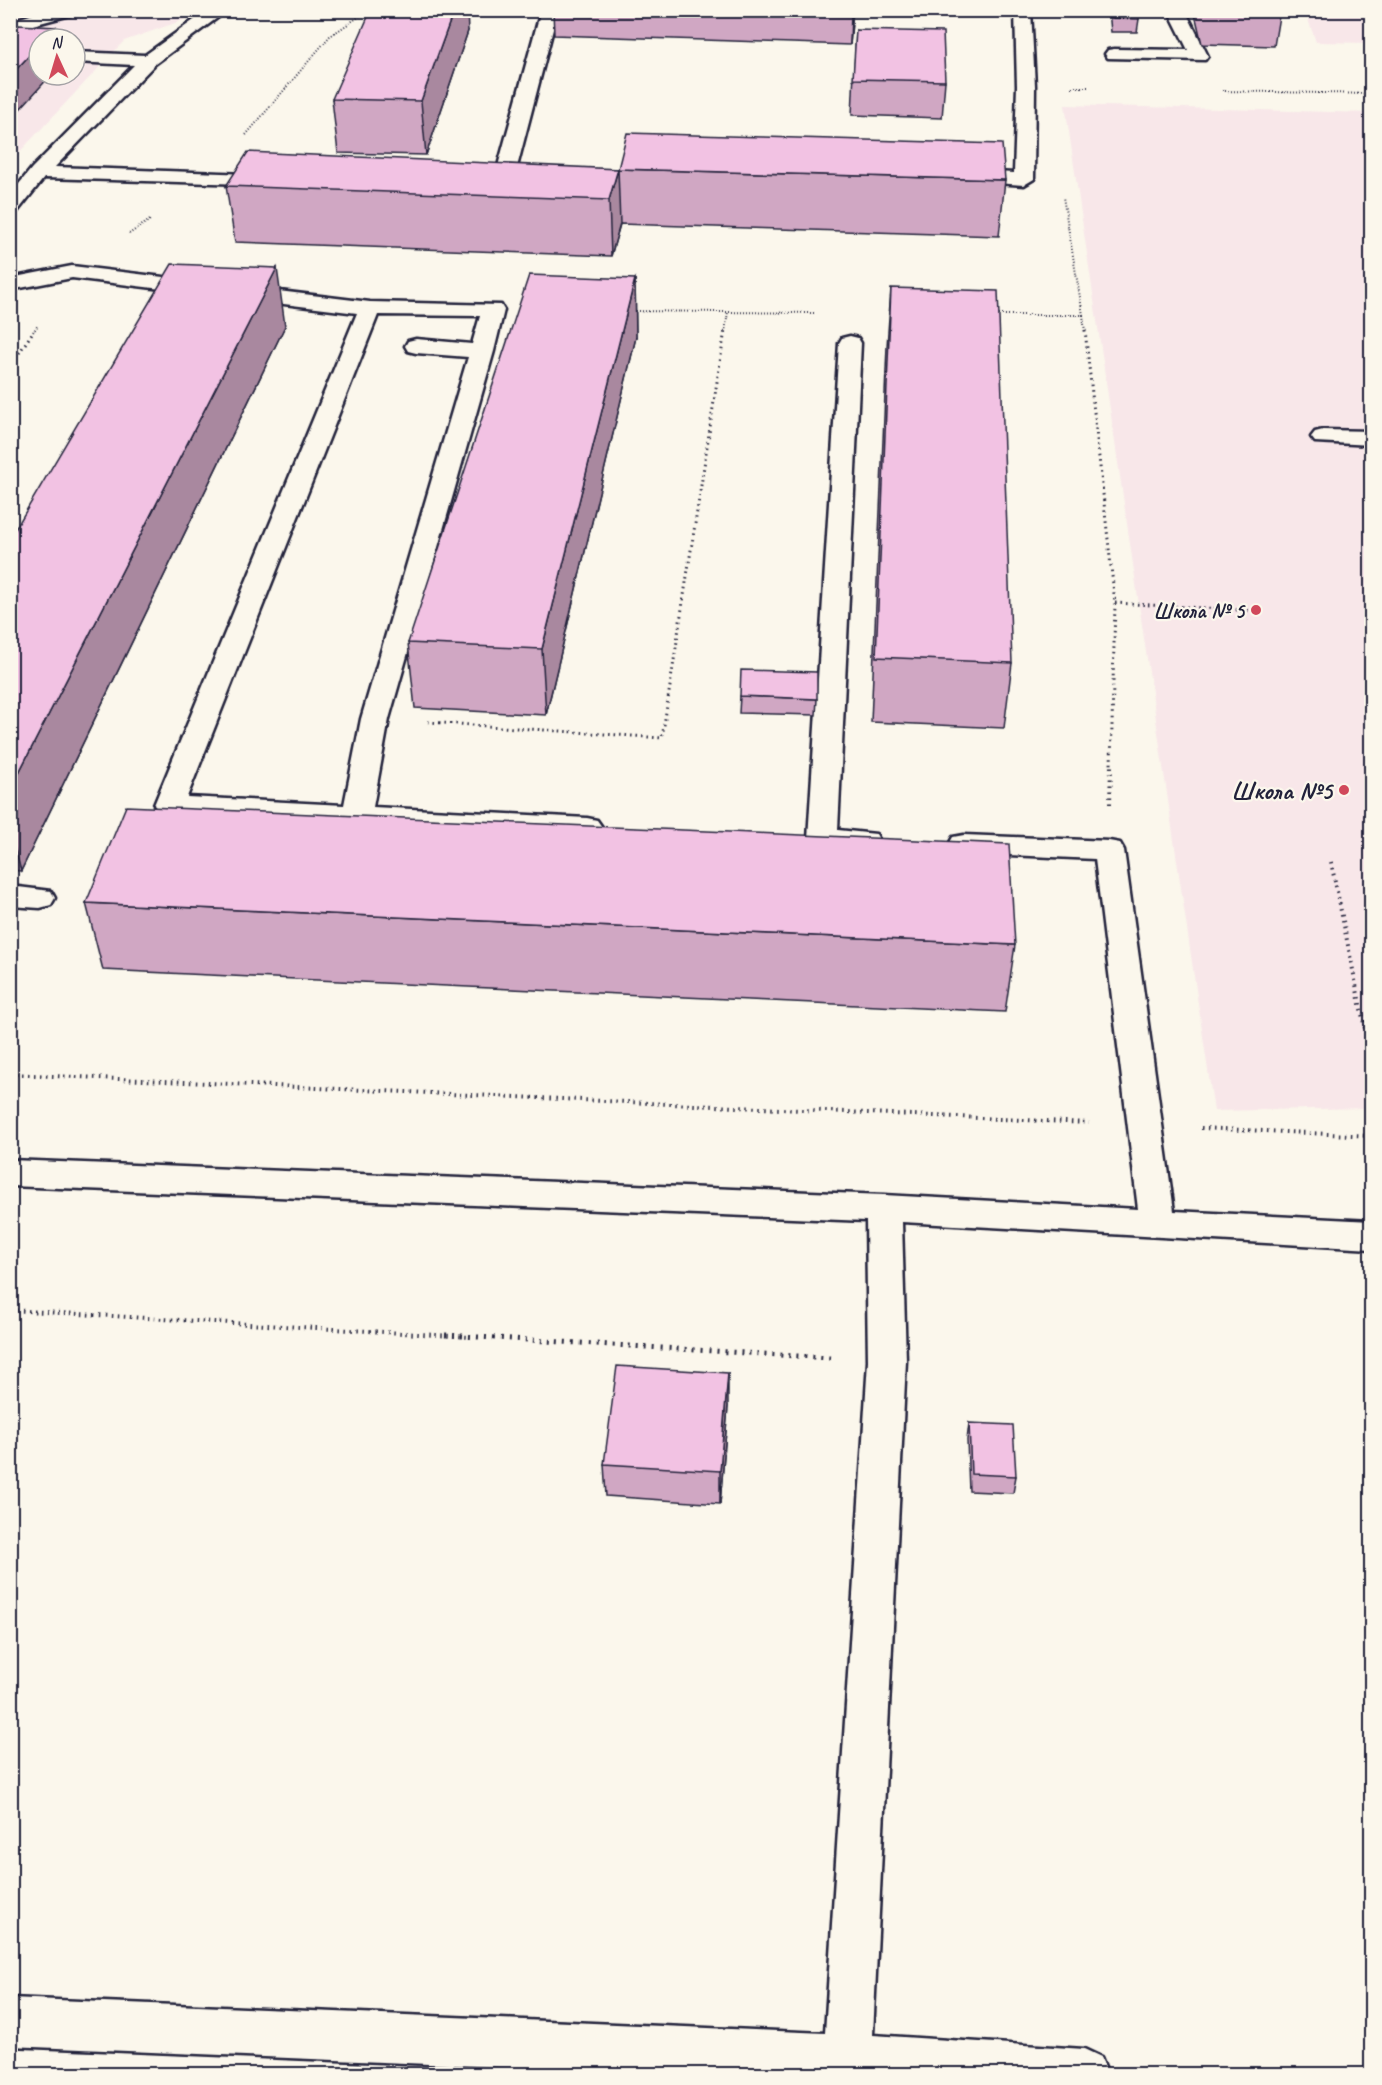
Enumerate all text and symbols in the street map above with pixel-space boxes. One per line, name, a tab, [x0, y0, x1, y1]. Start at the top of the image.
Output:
north arrow	[27, 27, 87, 87]
text: N	[50, 32, 65, 53]
place label: Школа № 5	[1153, 597, 1246, 625]
marker: Школа № 5	[1249, 603, 1263, 617]
place label: Школа №5	[1231, 774, 1335, 807]
marker: Школа №5	[1337, 783, 1351, 797]

